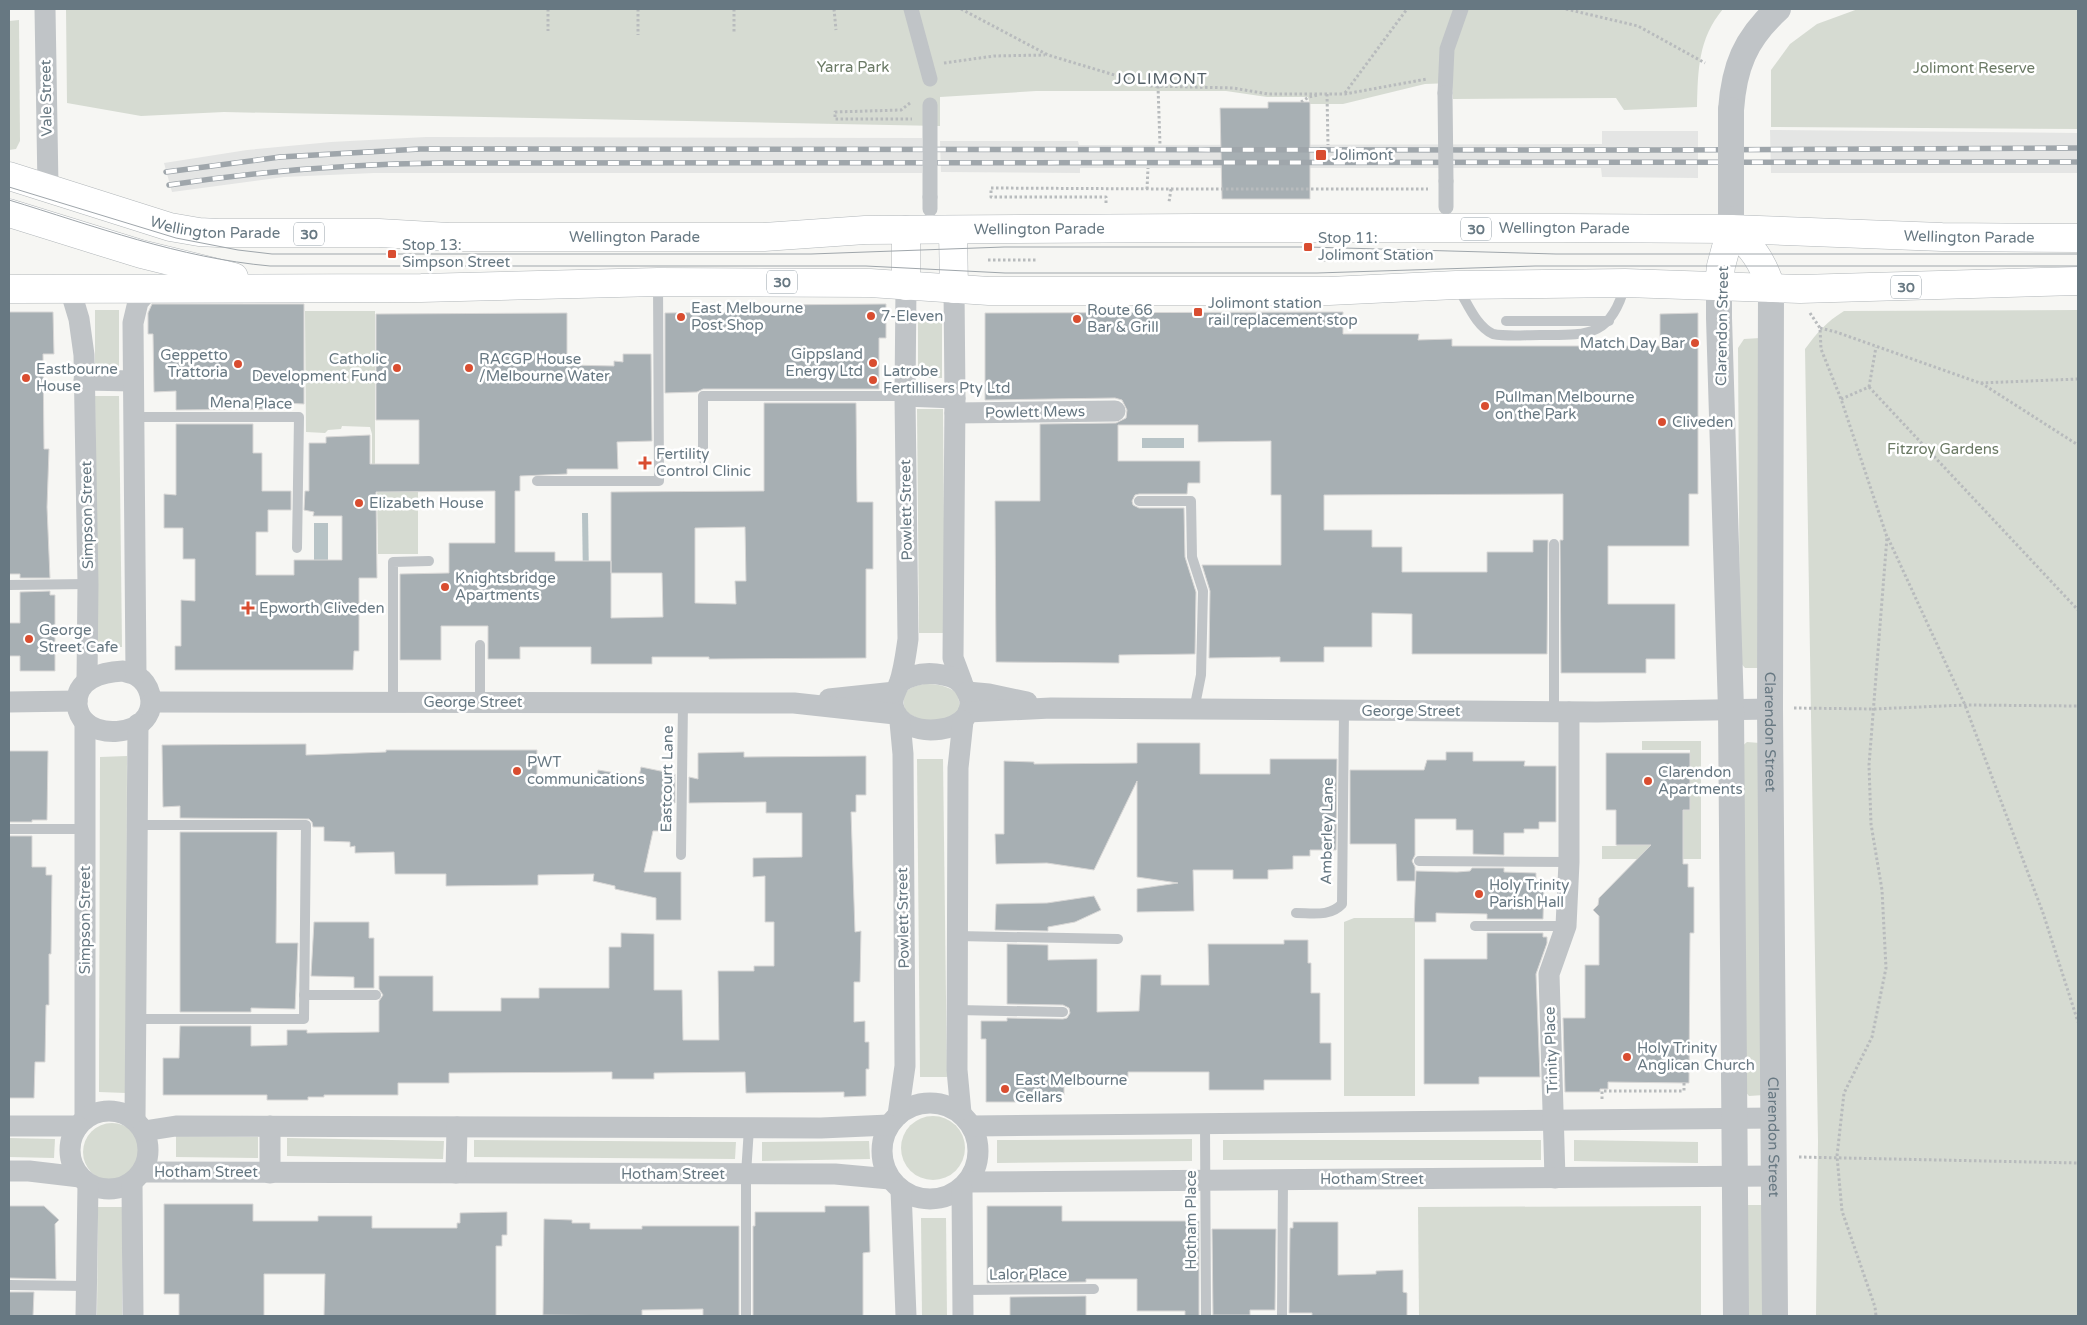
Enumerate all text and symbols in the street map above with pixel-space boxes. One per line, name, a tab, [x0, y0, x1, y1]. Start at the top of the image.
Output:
park label: Yarra Park	[817, 58, 889, 76]
street label: Vale Street	[36, 59, 56, 137]
park label: Jolimont Reserve	[1913, 59, 2035, 77]
district label: JOLIMONT	[1114, 69, 1208, 89]
place label: Jolimont	[1332, 146, 1393, 164]
marker: Jolimont	[1314, 148, 1328, 162]
street label: Wellington Parade	[148, 212, 280, 242]
road number: 30	[1461, 218, 1491, 240]
street label: Wellington Parade	[1499, 219, 1630, 237]
street label: Wellington Parade	[974, 220, 1105, 238]
road number: 30	[294, 222, 324, 245]
street label: Wellington Parade	[1903, 227, 2035, 247]
street label: Wellington Parade	[569, 228, 700, 246]
place label: Stop 11: Jolimont Station	[1318, 229, 1434, 264]
place label: Stop 13: Simpson Street	[402, 236, 511, 271]
marker: Stop 11: Jolimont Station	[1302, 241, 1314, 253]
marker: Stop 13: Simpson Street	[386, 248, 398, 260]
street label: Clarendon Street	[1712, 265, 1732, 386]
road number: 30	[767, 270, 797, 294]
road number: 30	[1891, 276, 1921, 298]
place label: Jolimont station rail replacement stop	[1208, 294, 1358, 329]
place label: East Melbourne Post Shop	[691, 299, 803, 334]
place label: Route 66 Bar & Grill	[1087, 301, 1159, 336]
marker: Jolimont station rail replacement stop	[1192, 306, 1204, 318]
place label: 7-Eleven	[881, 307, 943, 325]
marker: 7-Eleven	[865, 310, 877, 322]
marker: East Melbourne Post Shop	[675, 311, 687, 323]
marker: Route 66 Bar & Grill	[1071, 313, 1083, 325]
place label: Match Day Bar	[1580, 334, 1685, 352]
marker: Match Day Bar	[1689, 337, 1701, 349]
place label: Gippsland Energy Ltd	[785, 345, 863, 380]
place label: Geppetto Trattoria	[160, 346, 228, 381]
place label: Catholic Development Fund	[252, 350, 387, 385]
place label: RACGP House /Melbourne Water	[479, 350, 610, 385]
marker: Gippsland Energy Ltd	[867, 357, 879, 369]
marker: Geppetto Trattoria	[232, 358, 244, 370]
place label: Eastbourne House	[36, 360, 118, 395]
marker: Catholic Development Fund	[391, 362, 403, 374]
marker: RACGP House /Melbourne Water	[463, 362, 475, 374]
place label: Latrobe Fertillisers Pty Ltd	[883, 362, 1010, 397]
marker: Eastbourne House	[20, 372, 32, 384]
marker: Latrobe Fertillisers Pty Ltd	[867, 374, 879, 386]
place label: Pullman Melbourne on the Park	[1495, 388, 1634, 423]
street label: Mena Place	[209, 393, 293, 413]
marker: Pullman Melbourne on the Park	[1479, 400, 1491, 412]
street label: Powlett Mews	[985, 402, 1085, 422]
place label: Cliveden	[1672, 413, 1733, 431]
marker: Cliveden	[1656, 416, 1668, 428]
park label: Fitzroy Gardens	[1887, 440, 1999, 458]
place label: Fertility Control Clinic	[656, 445, 751, 480]
marker: Fertility Control Clinic	[638, 456, 652, 470]
street label: Powlett Street	[896, 459, 916, 561]
street label: Simpson Street	[77, 460, 97, 569]
place label: Elizabeth House	[369, 494, 484, 512]
marker: Elizabeth House	[353, 497, 365, 509]
place label: Knightsbridge Apartments	[455, 569, 556, 604]
marker: Knightsbridge Apartments	[439, 581, 451, 593]
place label: Epworth Cliveden	[259, 599, 385, 617]
marker: Epworth Cliveden	[241, 601, 255, 615]
place label: George Street Cafe	[39, 621, 118, 656]
marker: George Street Cafe	[23, 633, 35, 645]
street label: Clarendon Street	[1761, 672, 1780, 793]
street label: George Street	[423, 693, 523, 711]
street label: George Street	[1361, 702, 1461, 720]
street label: Eastcourt Lane	[657, 725, 677, 833]
place label: PWT communications	[527, 753, 645, 788]
place label: Clarendon Apartments	[1658, 763, 1743, 798]
marker: PWT communications	[511, 765, 523, 777]
marker: Clarendon Apartments	[1642, 775, 1654, 787]
street label: Amberley Lane	[1317, 777, 1337, 885]
street label: Simpson Street	[76, 866, 94, 974]
street label: Powlett Street	[893, 867, 913, 969]
place label: Holy Trinity Parish Hall	[1489, 876, 1569, 911]
marker: Holy Trinity Parish Hall	[1473, 888, 1485, 900]
street label: Trinity Place	[1540, 1006, 1562, 1094]
place label: Holy Trinity Anglican Church	[1637, 1039, 1755, 1074]
marker: Holy Trinity Anglican Church	[1621, 1051, 1633, 1063]
place label: East Melbourne Cellars	[1015, 1071, 1127, 1106]
street label: Clarendon Street	[1764, 1077, 1783, 1198]
marker: East Melbourne Cellars	[999, 1083, 1011, 1095]
street label: Hotham Street	[154, 1163, 258, 1181]
street label: Hotham Street	[621, 1165, 725, 1183]
street label: Hotham Place	[1182, 1170, 1200, 1270]
street label: Hotham Street	[1320, 1170, 1424, 1188]
street label: Lalor Place	[989, 1264, 1067, 1284]

